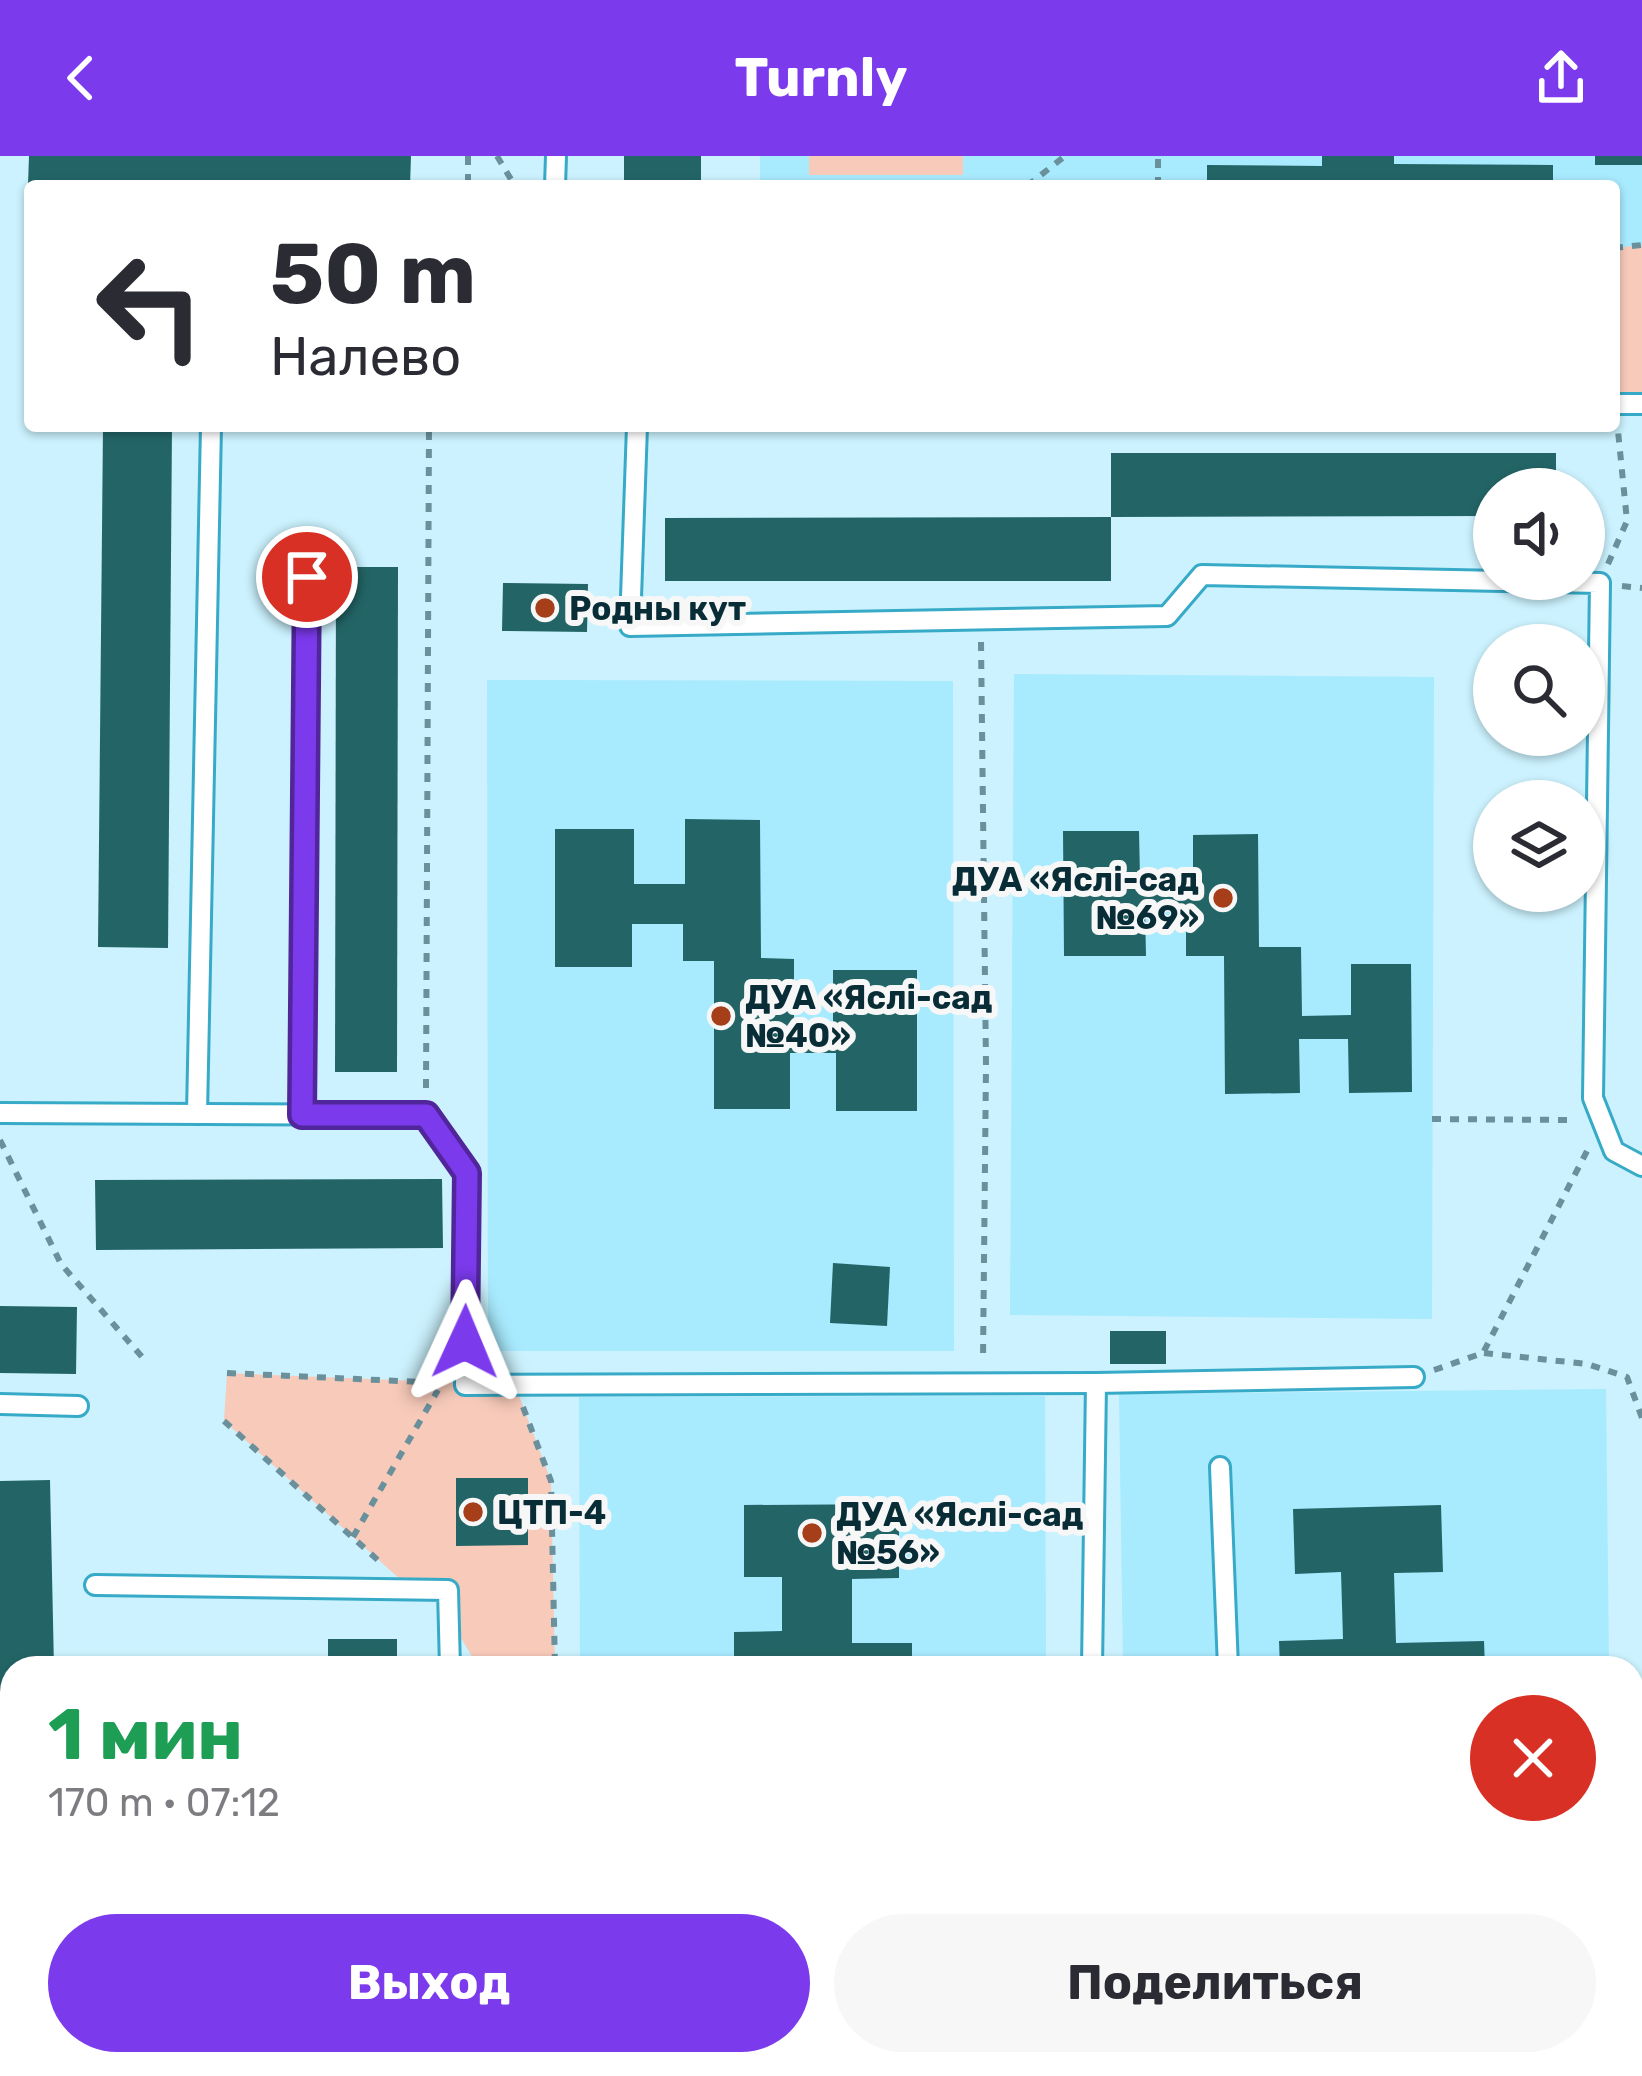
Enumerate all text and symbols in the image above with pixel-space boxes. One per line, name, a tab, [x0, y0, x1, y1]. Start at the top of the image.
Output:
icon: back	[48, 45, 114, 111]
icon: share	[1528, 45, 1594, 111]
text: Turnly	[735, 46, 907, 110]
text: 50 m	[270, 224, 476, 324]
icon: left	[72, 228, 228, 384]
text: Налево	[270, 325, 461, 389]
map controls	[1473, 468, 1605, 912]
button: sound	[1473, 468, 1605, 600]
pin	[256, 526, 358, 628]
icon: arrive	[274, 544, 340, 610]
place label: Родны кут	[569, 589, 746, 628]
marker: Родны кут	[532, 595, 558, 621]
button: search	[1473, 624, 1605, 756]
button: layers	[1473, 780, 1605, 912]
place label: ДУА «Яслі-сад №69»	[952, 860, 1199, 937]
marker: ДУА «Яслі-сад №69»	[1210, 885, 1236, 911]
place label: ДУА «Яслі-сад №40»	[745, 978, 992, 1055]
marker: ДУА «Яслі-сад №40»	[708, 1003, 734, 1029]
position arrow	[402, 1279, 528, 1405]
place label: ЦТП-4	[497, 1493, 606, 1532]
place label: ДУА «Яслі-сад №56»	[836, 1495, 1083, 1572]
marker: ЦТП-4	[460, 1499, 486, 1525]
marker: ДУА «Яслі-сад №56»	[799, 1520, 825, 1546]
text: 1 мин	[48, 1692, 243, 1777]
button: close	[1470, 1695, 1596, 1821]
text: 170 m · 07:12	[48, 1780, 280, 1826]
button: Выход	[48, 1914, 810, 2052]
button: Поделиться	[834, 1914, 1596, 2052]

